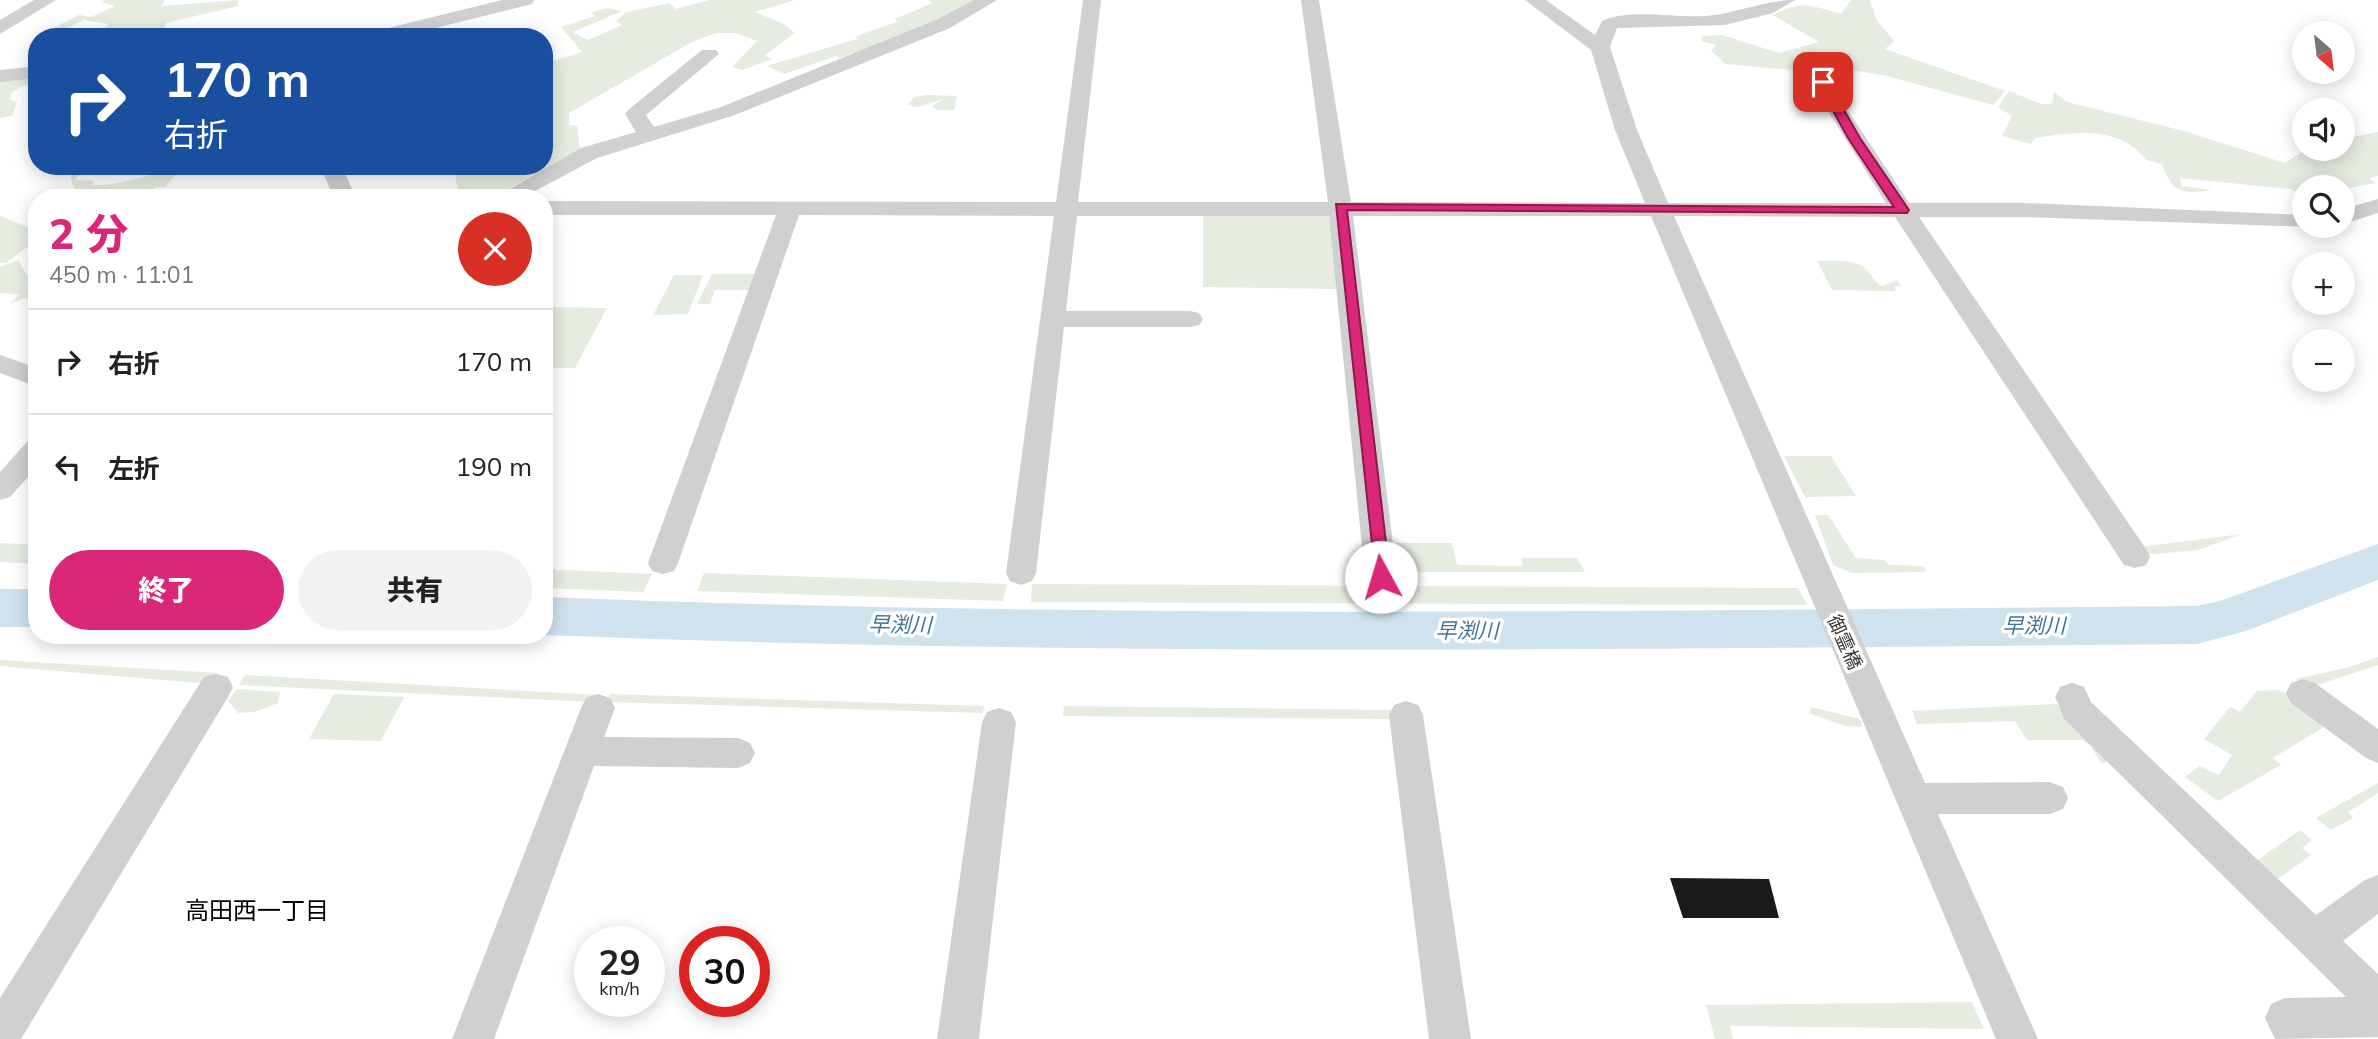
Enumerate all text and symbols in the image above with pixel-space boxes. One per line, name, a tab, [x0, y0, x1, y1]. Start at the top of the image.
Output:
north arrow	[2292, 21, 2356, 84]
map controls	[2292, 21, 2355, 392]
text: 170 m	[164, 48, 310, 109]
pin	[1793, 52, 1853, 112]
icon: right	[49, 56, 140, 147]
icon: arrive	[1804, 63, 1842, 101]
button: sound	[2292, 98, 2355, 161]
text: 右折	[164, 114, 228, 154]
button: search	[2292, 175, 2355, 238]
text: 2 分	[49, 207, 128, 260]
button: close	[458, 212, 532, 286]
button: +	[2292, 252, 2355, 315]
text: 450 m · 11:01	[49, 260, 194, 289]
button: −	[2292, 329, 2355, 392]
icon: right	[49, 343, 87, 381]
text: 170 m	[456, 345, 532, 378]
text: 右折	[108, 347, 160, 380]
icon: left	[49, 448, 87, 486]
text: 190 m	[456, 450, 532, 483]
text: 左折	[108, 452, 160, 485]
position arrow	[1344, 540, 1418, 614]
button: 終了	[49, 550, 284, 630]
button: 共有	[298, 550, 532, 630]
water label: 早渕川	[868, 610, 934, 638]
street label: 御霊橋	[1822, 611, 1868, 673]
water label: 早渕川	[2003, 612, 2067, 638]
water label: 早渕川	[1436, 617, 1500, 643]
district label: 高田西一丁目	[185, 895, 329, 925]
speed limit sign: 30	[679, 926, 770, 1017]
text: 29	[598, 940, 641, 984]
text: km/h	[599, 977, 640, 1000]

